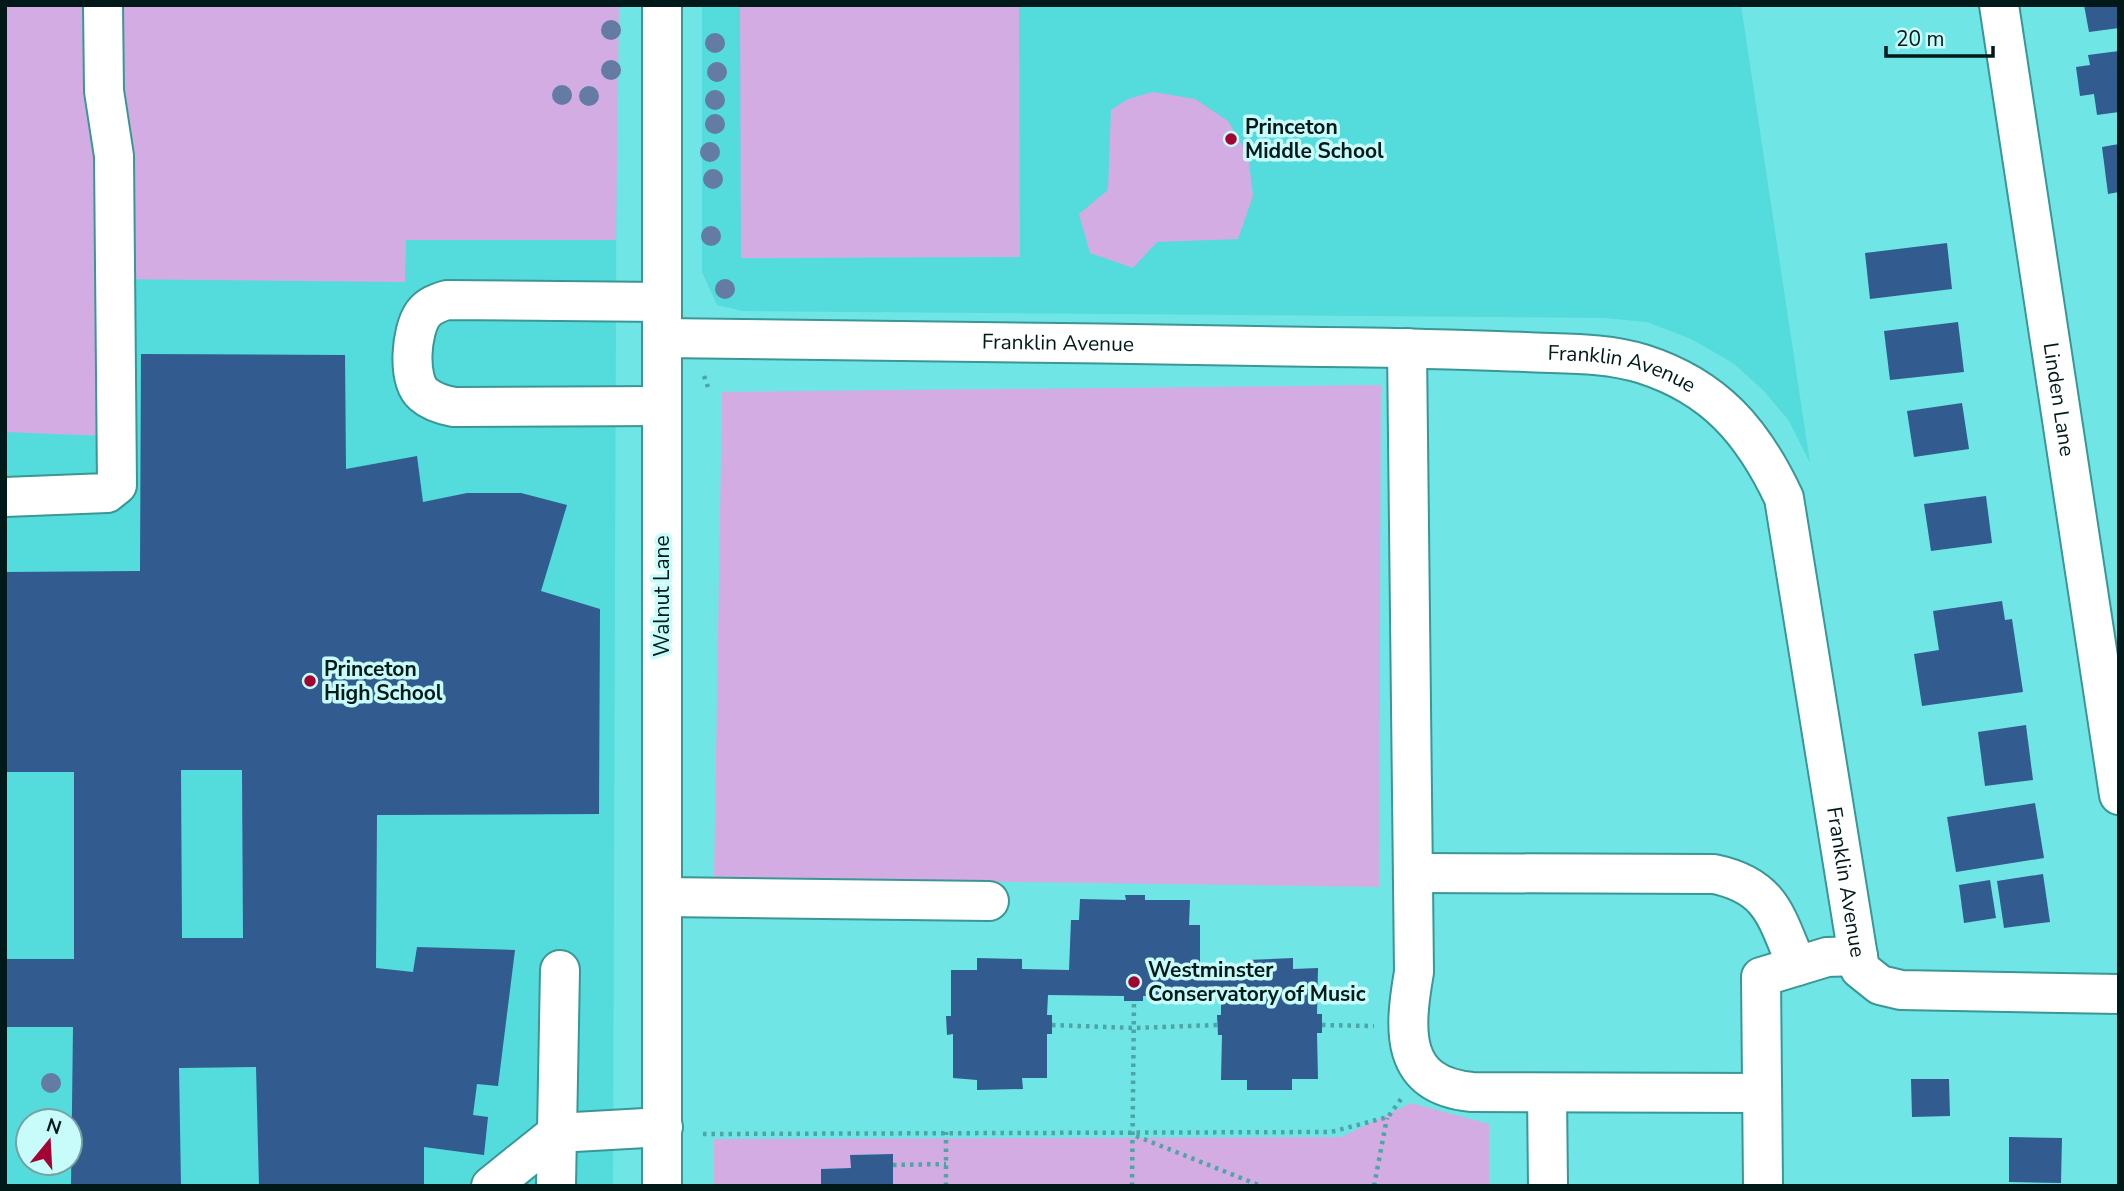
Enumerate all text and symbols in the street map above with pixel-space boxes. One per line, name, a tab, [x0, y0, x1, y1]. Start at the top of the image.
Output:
scale bar	[1886, 14, 1993, 58]
text: 20 m	[1896, 25, 1945, 53]
place label: Princeton Middle School	[1245, 113, 1384, 165]
marker: Princeton Middle School	[1223, 131, 1239, 147]
street label: Franklin Avenue	[982, 328, 1134, 358]
street label: Franklin Avenue	[1547, 339, 1701, 399]
street label: Linden Lane	[2036, 341, 2081, 458]
street label: Walnut Lane	[648, 535, 676, 657]
place label: Princeton High School	[324, 655, 443, 707]
marker: Princeton High School	[302, 673, 318, 689]
street label: Franklin Avenue	[1820, 805, 1872, 959]
place label: Westminster Conservatory of Music	[1148, 956, 1366, 1008]
marker: Westminster Conservatory of Music	[1126, 974, 1142, 990]
north arrow	[14, 1107, 84, 1177]
text: N	[43, 1112, 65, 1141]

